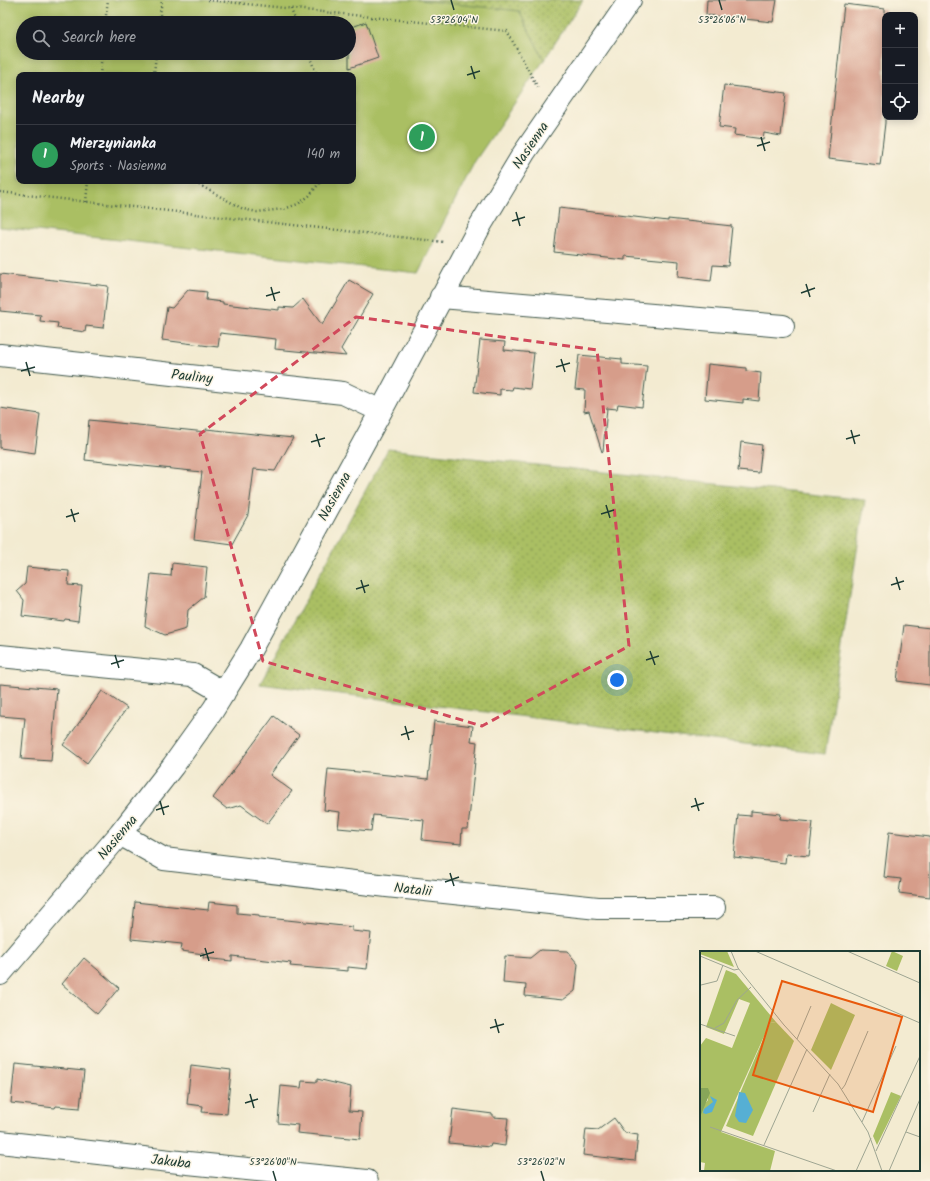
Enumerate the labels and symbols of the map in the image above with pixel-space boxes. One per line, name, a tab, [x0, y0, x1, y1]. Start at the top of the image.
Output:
text: 53°26'04"N	[430, 12, 478, 28]
text: 53°26'06"N	[698, 12, 746, 28]
street label: Nasienna	[507, 117, 555, 174]
pin: 1	[409, 122, 435, 152]
street label: Pauliny	[170, 364, 214, 390]
street label: Nasienna	[312, 468, 357, 525]
your location	[607, 670, 627, 690]
street label: Nasienna	[92, 810, 143, 865]
street label: Natalii	[393, 877, 434, 903]
inset map	[700, 951, 920, 1171]
street label: Jakuba	[150, 1149, 192, 1175]
text: 53°26'00"N	[249, 1154, 297, 1170]
text: 53°26'02"N	[517, 1154, 565, 1170]

